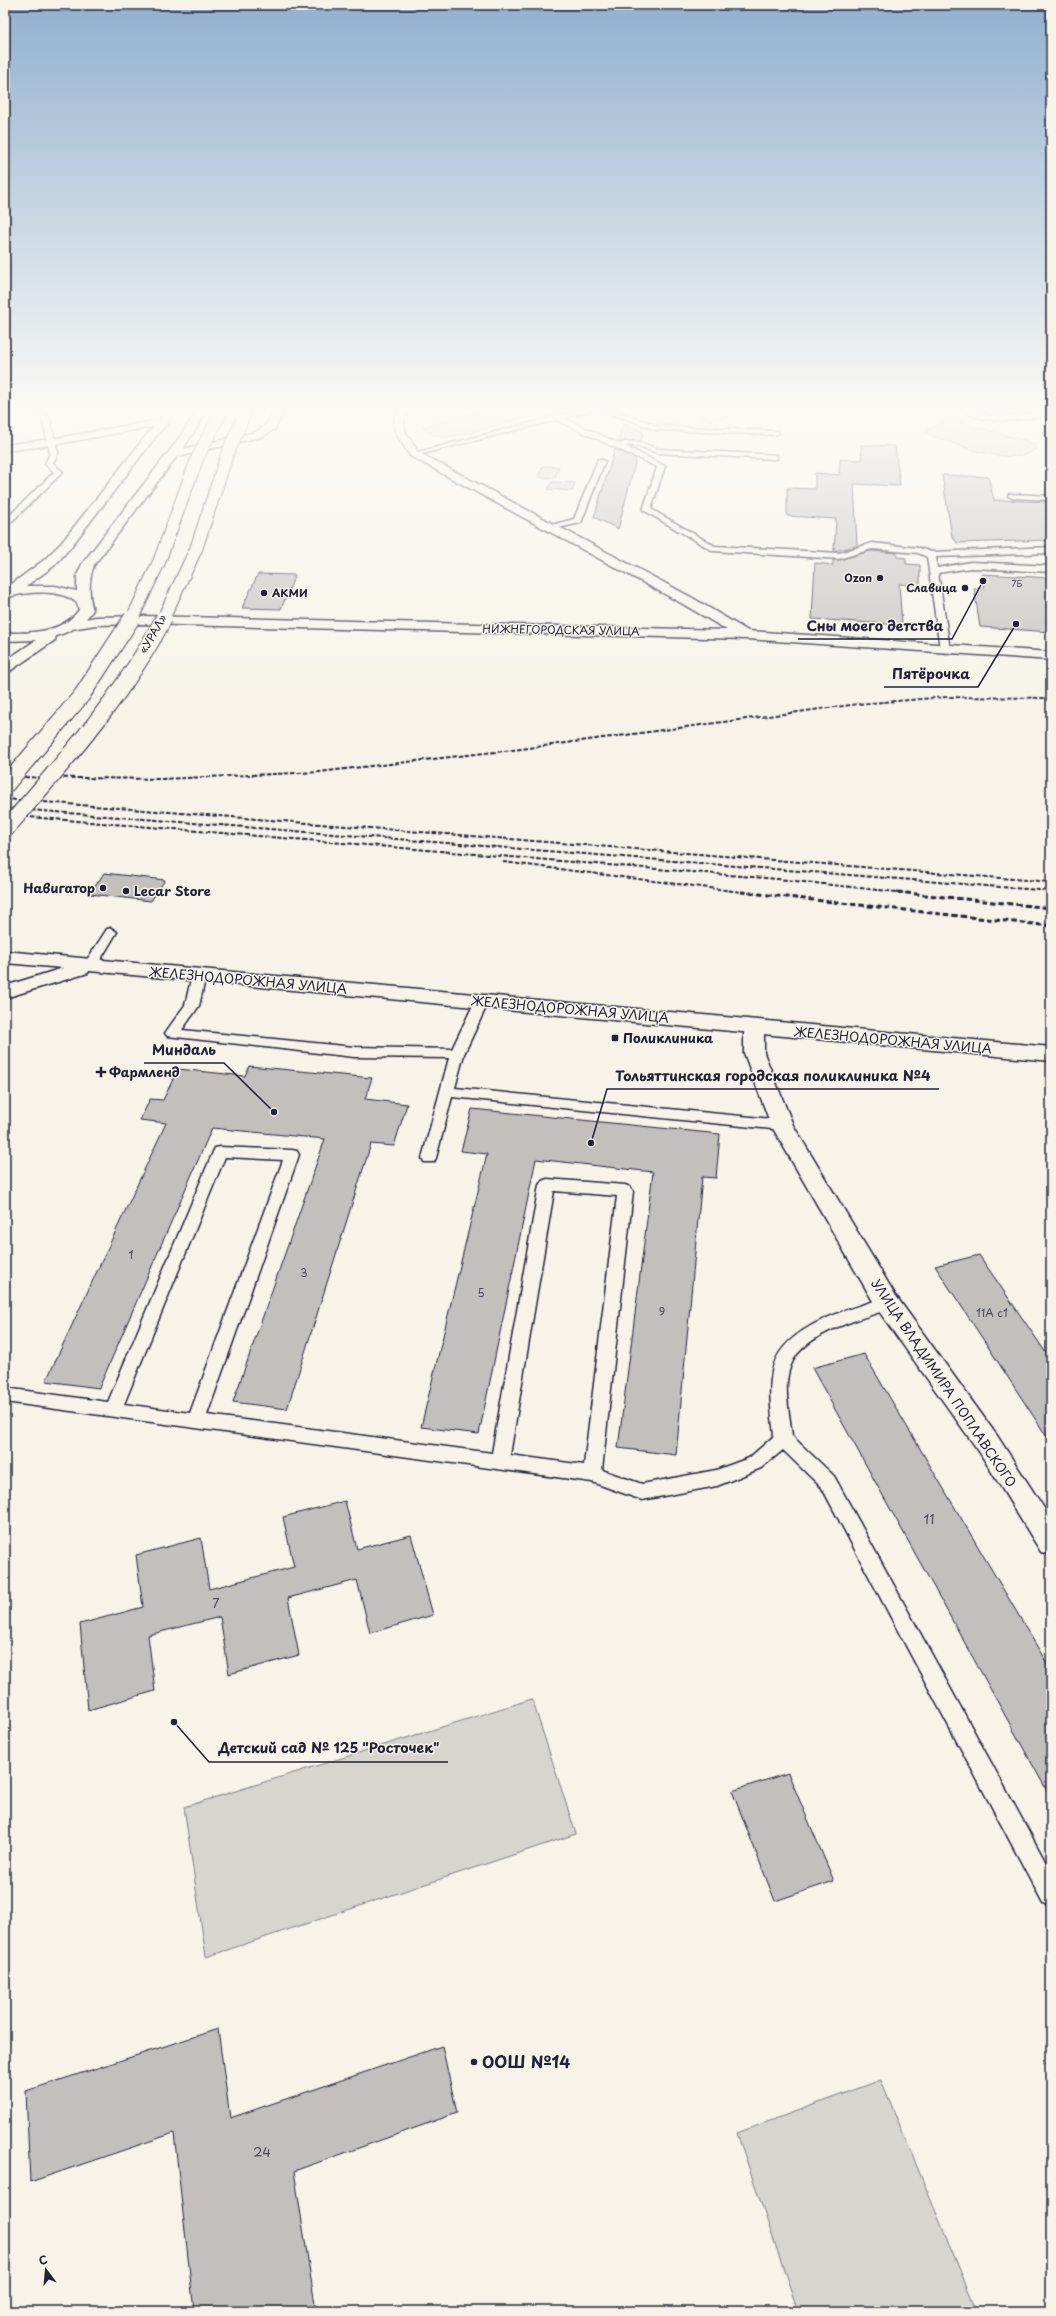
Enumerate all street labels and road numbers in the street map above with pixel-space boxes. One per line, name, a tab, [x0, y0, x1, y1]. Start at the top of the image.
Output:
street label: «УРАЛ»	[135, 611, 171, 656]
street label: НИЖНЕГОРОДСКАЯ УЛИЦА	[482, 620, 640, 639]
street label: ЖЕЛЕЗНОДОРОЖНАЯ УЛИЦА	[148, 961, 348, 998]
street label: ЖЕЛЕЗНОДОРОЖНАЯ УЛИЦА	[470, 990, 670, 1027]
street label: ЖЕЛЕЗНОДОРОЖНАЯ УЛИЦА	[793, 1021, 993, 1058]
street label: УЛИЦА ВЛАДИМИРА ПОПЛАВСКОГО	[867, 1275, 1021, 1491]

